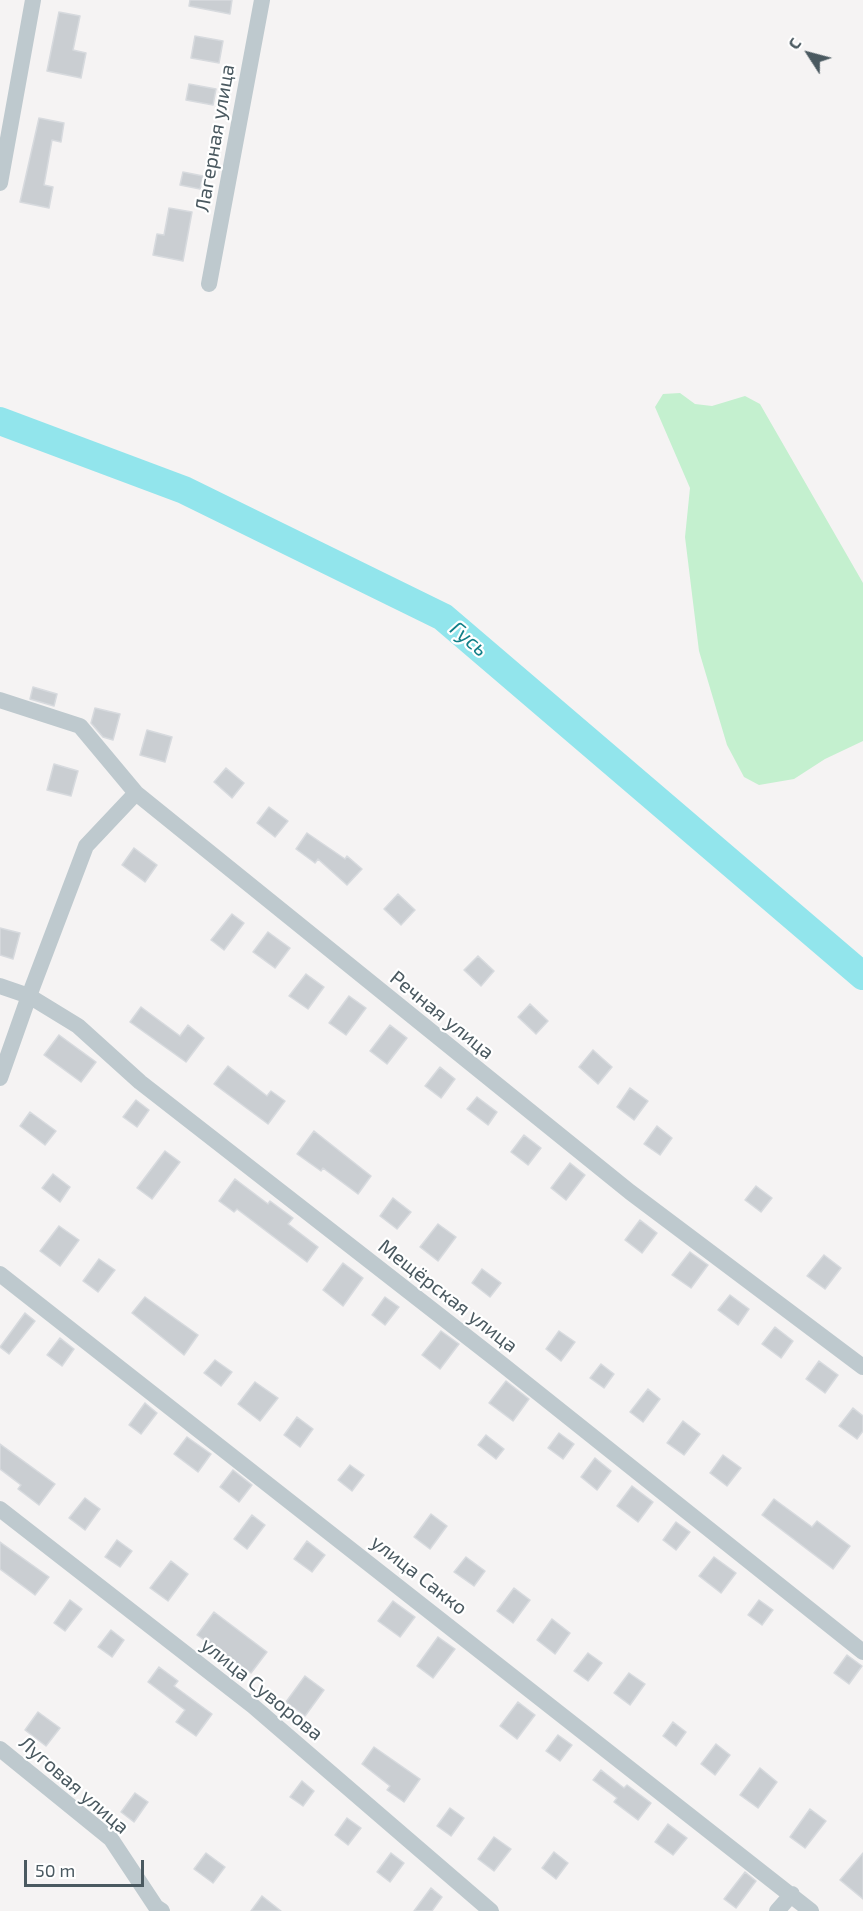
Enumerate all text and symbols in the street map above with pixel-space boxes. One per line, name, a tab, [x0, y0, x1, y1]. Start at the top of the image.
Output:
north arrow	[779, 24, 839, 84]
text: С	[784, 34, 804, 53]
street label: Лагерная улица	[190, 62, 240, 214]
water label: Гусь	[445, 616, 493, 662]
street label: Речная улица	[385, 966, 499, 1064]
street label: Мещёрская улица	[374, 1234, 522, 1358]
street label: улица Сакко	[366, 1530, 472, 1620]
street label: улица Суворова	[196, 1633, 328, 1745]
street label: Луговая улица	[14, 1731, 134, 1839]
scale bar	[27, 1848, 147, 1886]
text: 50 m	[35, 1859, 75, 1881]

